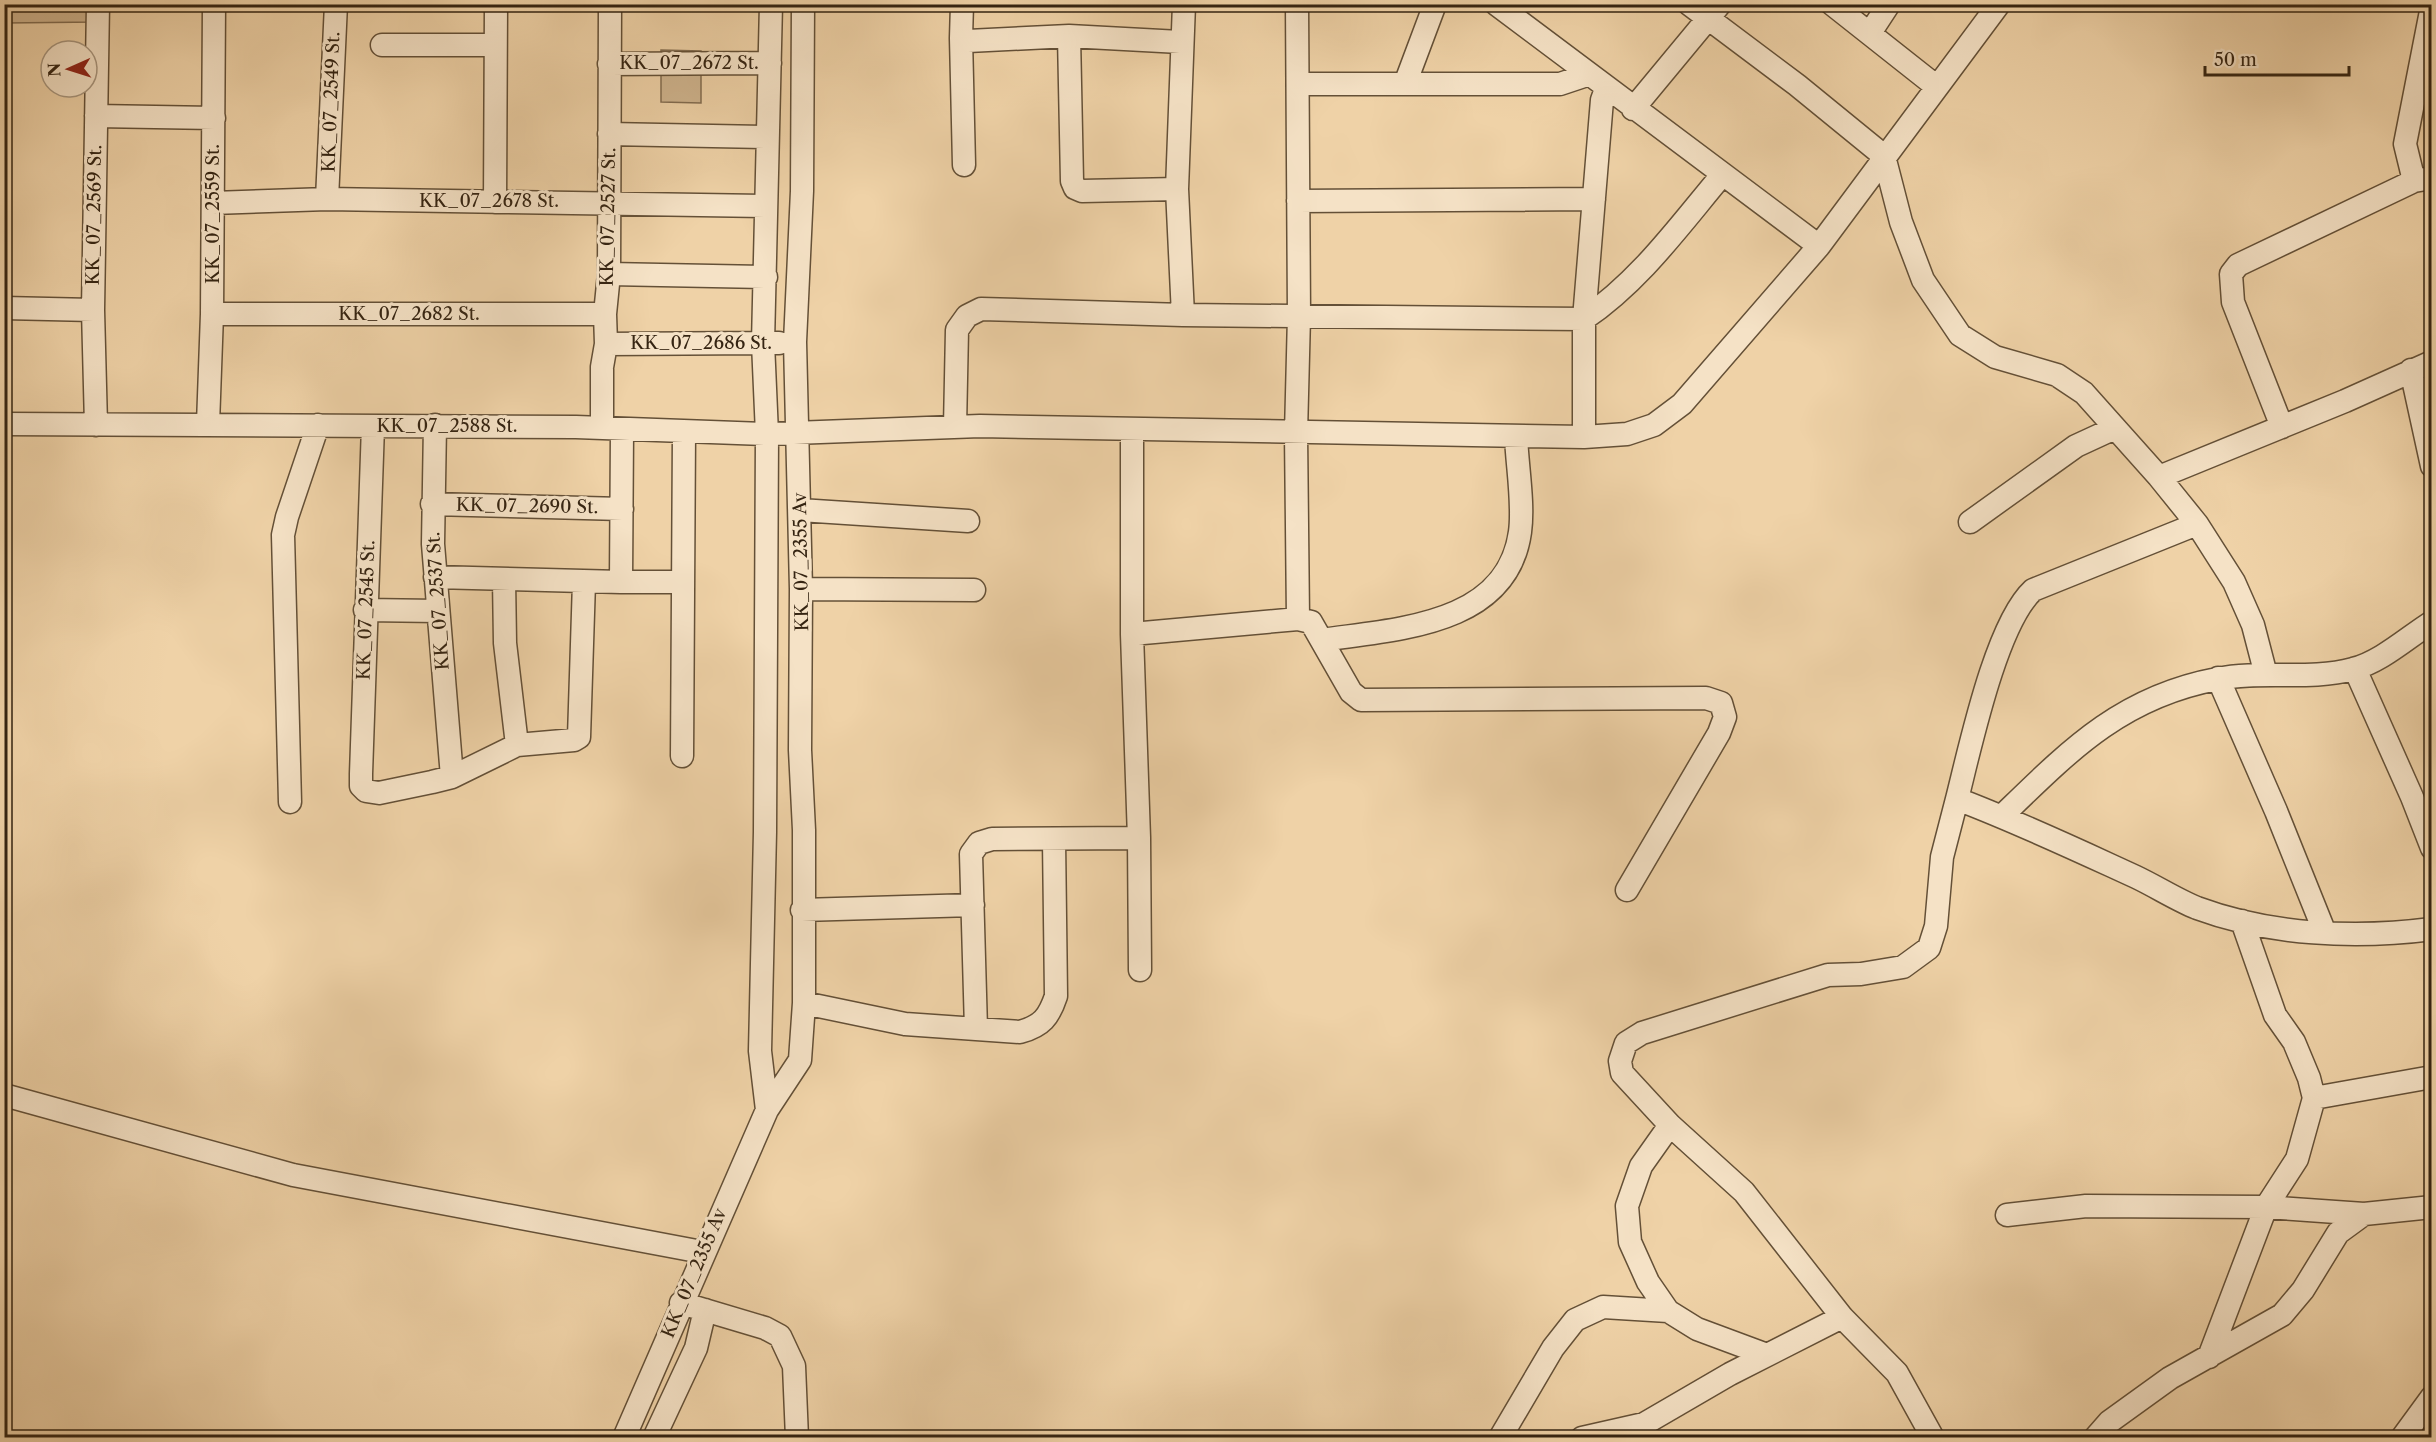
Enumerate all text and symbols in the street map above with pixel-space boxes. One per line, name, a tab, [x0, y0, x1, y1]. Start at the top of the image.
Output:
street label: KK_07_2549 St.	[318, 31, 344, 173]
north arrow	[39, 39, 99, 99]
scale bar	[2205, 39, 2349, 77]
text: 50 m	[2214, 49, 2257, 71]
street label: KK_07_2672 St.	[619, 52, 759, 74]
text: N	[44, 62, 64, 77]
street label: KK_07_2569 St.	[82, 144, 106, 286]
street label: KK_07_2559 St.	[202, 144, 224, 284]
street label: KK_07_2527 St.	[596, 147, 620, 287]
street label: KK_07_2678 St.	[419, 190, 559, 212]
street label: KK_07_2682 St.	[338, 303, 480, 325]
street label: KK_07_2686 St.	[630, 332, 772, 354]
street label: KK_07_2588 St.	[376, 415, 518, 437]
street label: KK_07_2355 Av	[789, 492, 813, 632]
street label: KK_07_2690 St.	[456, 494, 598, 518]
street label: KK_07_2537 St.	[422, 531, 454, 671]
street label: KK_07_2545 St.	[353, 540, 379, 680]
street label: KK_07_2355 Av	[657, 1205, 731, 1341]

